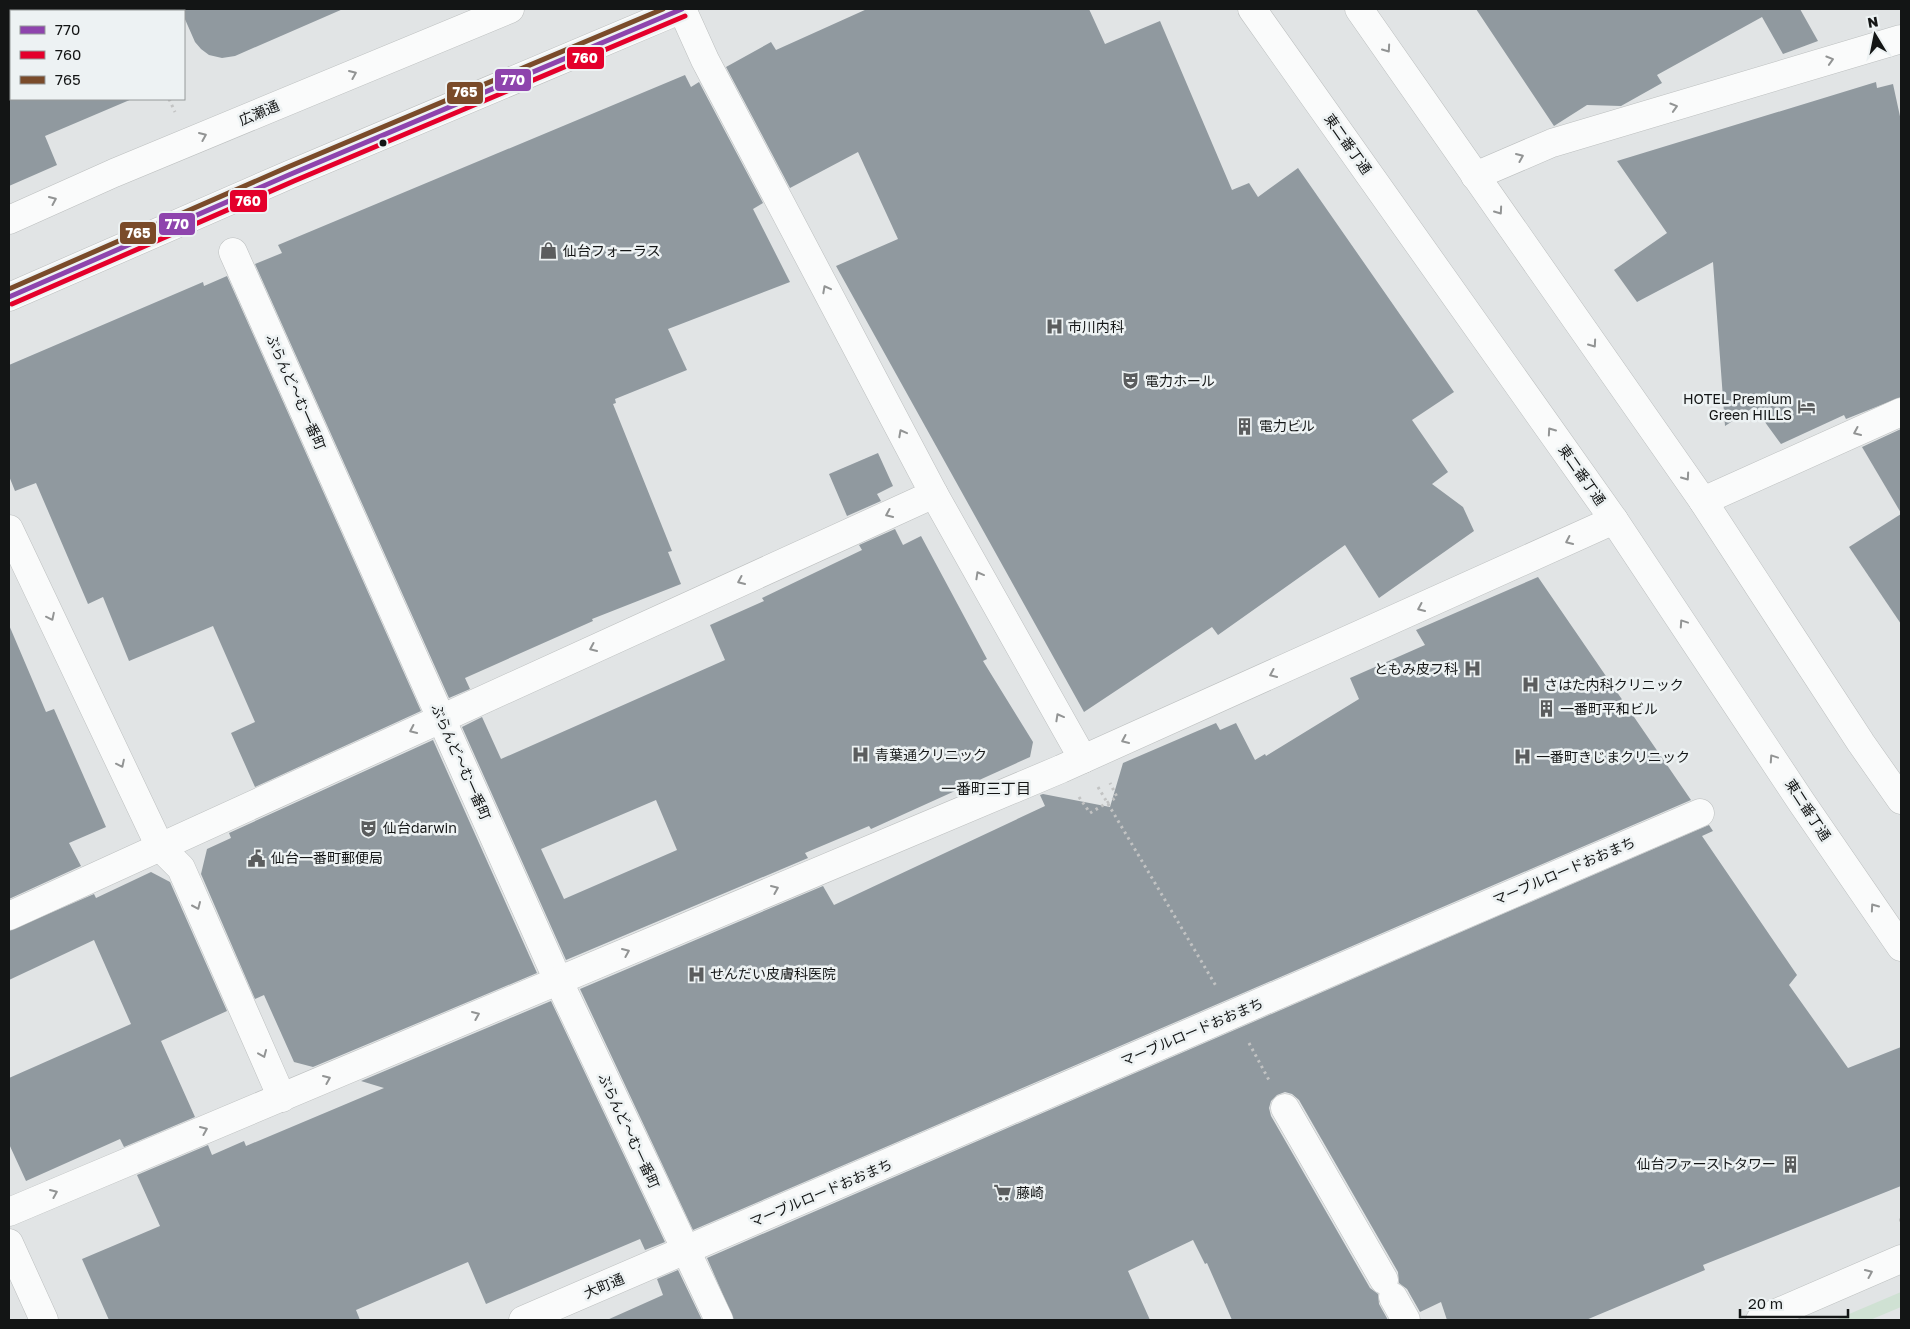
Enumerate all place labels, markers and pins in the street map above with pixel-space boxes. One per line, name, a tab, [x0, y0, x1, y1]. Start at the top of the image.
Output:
unlabelled marker	[378, 138, 388, 148]
shop icon: 仙台フォーラス	[539, 241, 559, 261]
place label: 仙台フォーラス	[563, 242, 661, 259]
hospital icon: 市川内科	[1044, 317, 1064, 337]
place label: 市川内科	[1068, 318, 1124, 335]
theatre icon: 電力ホール	[1121, 371, 1141, 391]
place label: 電力ホール	[1145, 372, 1215, 389]
place label: HOTEL Premium Green HILLS	[1683, 390, 1792, 423]
hotel icon: HOTEL Premium Green HILLS	[1796, 397, 1816, 417]
building icon: 電力ビル	[1235, 416, 1255, 436]
place label: 電力ビル	[1259, 417, 1315, 434]
hospital icon: ともみ皮フ科	[1462, 659, 1482, 679]
place label: ともみ皮フ科	[1374, 660, 1458, 677]
hospital icon: さはた内科クリニック	[1520, 675, 1540, 695]
place label: さはた内科クリニック	[1544, 676, 1684, 693]
building icon: 一番町平和ビル	[1536, 699, 1556, 719]
place label: 一番町平和ビル	[1560, 700, 1658, 717]
hospital icon: 青葉通クリニック	[851, 745, 871, 765]
place label: 青葉通クリニック	[875, 746, 987, 763]
hospital icon: 一番町きじまクリニック	[1512, 747, 1532, 767]
place label: 一番町きじまクリニック	[1536, 748, 1690, 765]
theatre icon: 仙台darwin	[359, 818, 379, 838]
place label: 仙台darwin	[383, 819, 457, 836]
public building icon: 仙台一番町郵便局	[247, 848, 267, 868]
place label: 仙台一番町郵便局	[271, 849, 383, 866]
hospital icon: せんだい皮膚科医院	[686, 964, 706, 984]
place label: せんだい皮膚科医院	[710, 965, 836, 982]
building icon: 仙台ファーストタワー	[1780, 1154, 1800, 1174]
place label: 仙台ファーストタワー	[1637, 1155, 1776, 1172]
supermarket icon: 藤崎	[992, 1183, 1012, 1203]
place label: 藤崎	[1016, 1184, 1044, 1201]

